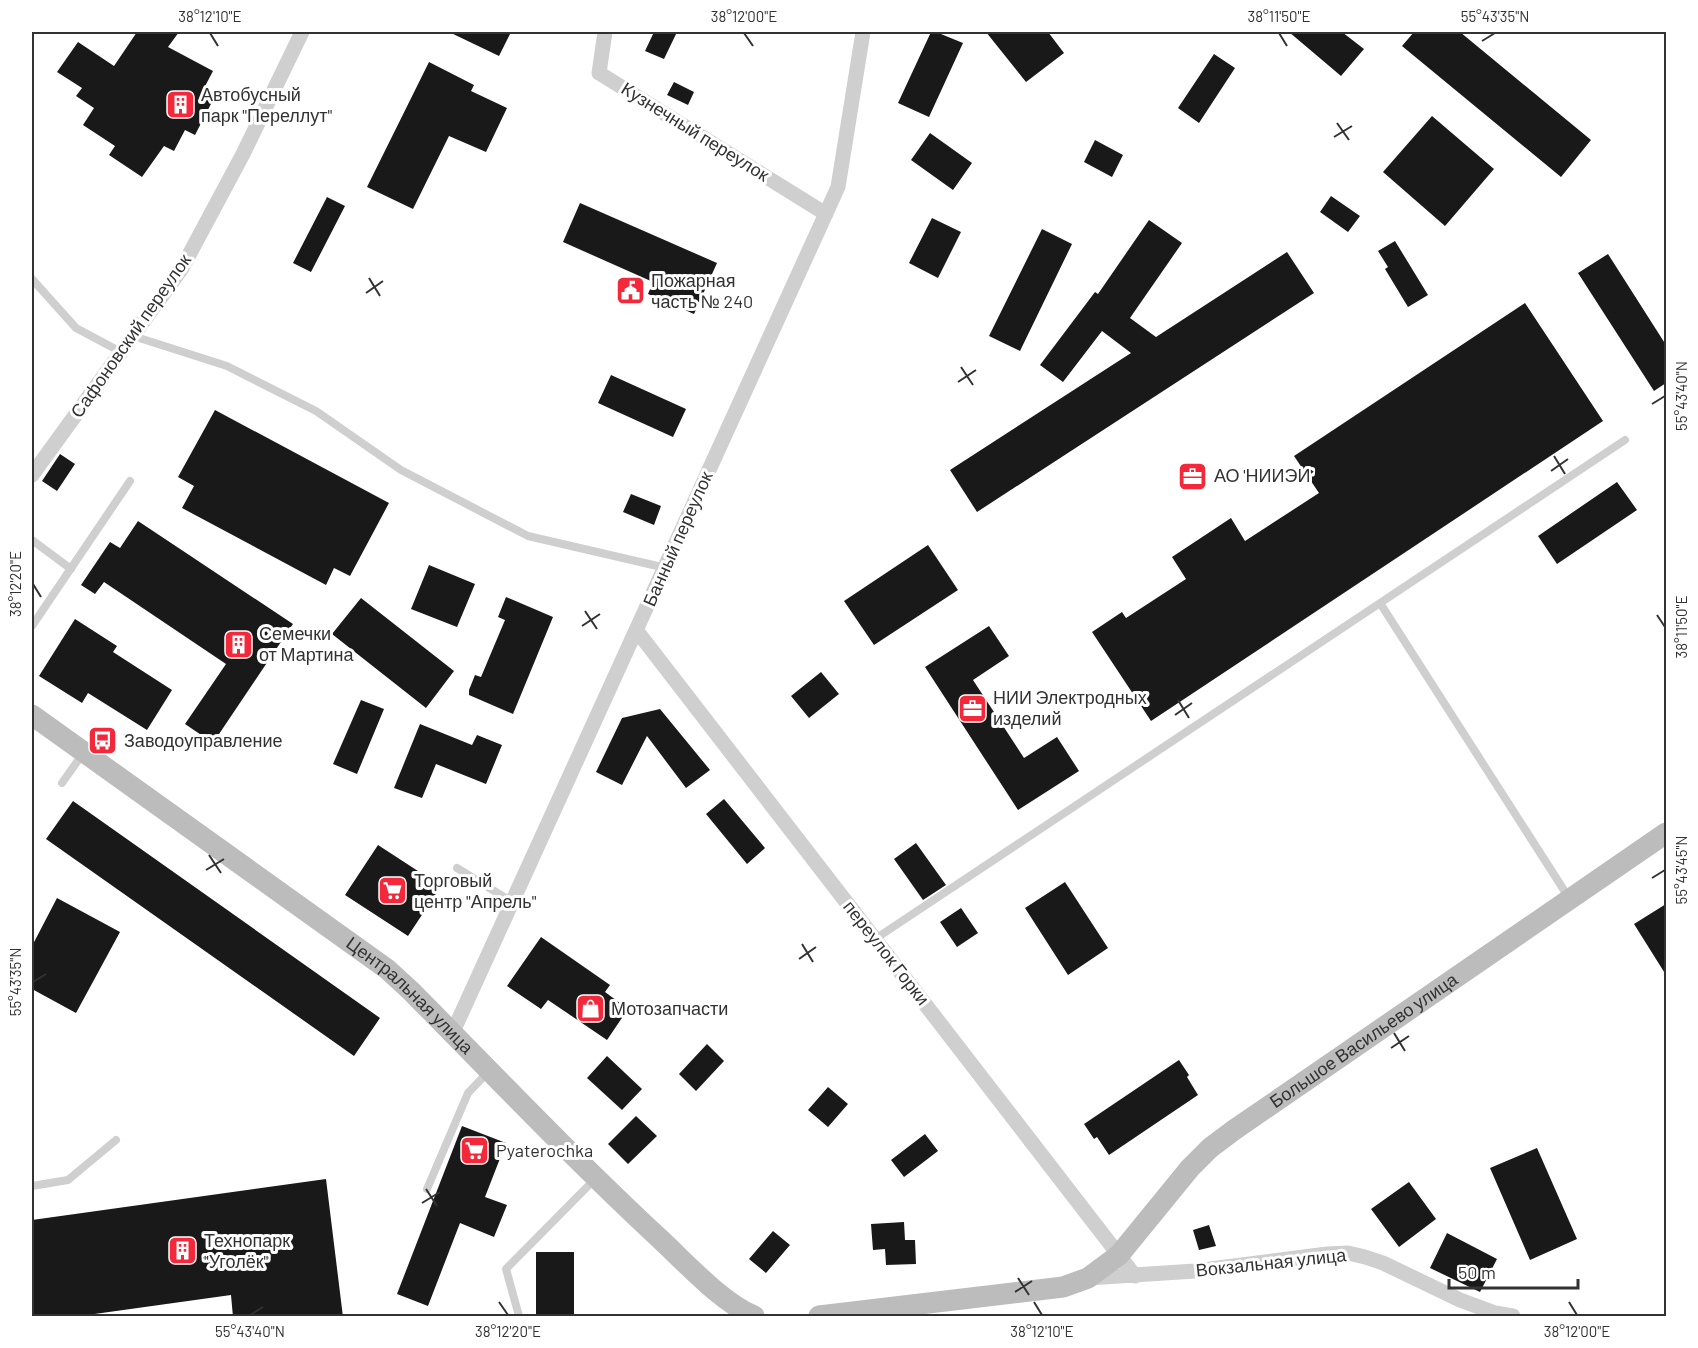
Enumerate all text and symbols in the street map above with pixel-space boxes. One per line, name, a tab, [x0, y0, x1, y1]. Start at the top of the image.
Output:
text: 38°12'10"E	[178, 7, 242, 25]
text: 38°12'00"E	[711, 7, 777, 25]
text: 38°11'50"E	[1248, 7, 1311, 25]
text: 55°43'35"N	[1461, 7, 1529, 25]
street label: Кузнечный переулок	[618, 77, 773, 186]
place label: Автобусный парк "Переллут"	[201, 83, 333, 126]
building icon: Автобусный парк "Переллут"	[164, 89, 196, 121]
street label: Сафоновский переулок	[65, 249, 195, 421]
place label: Пожарная часть № 240	[651, 269, 753, 312]
public building icon: Пожарная часть № 240	[614, 275, 646, 307]
text: 55°43'40"N	[1672, 361, 1690, 431]
office icon: АО 'НИИЭИ'	[1177, 460, 1209, 492]
place label: АО 'НИИЭИ'	[1214, 464, 1313, 486]
street label: Банный переулок	[638, 468, 717, 609]
text: 38°12'20"E	[6, 551, 24, 617]
text: 38°11'50"E	[1672, 596, 1690, 659]
place label: Семечки от Мартина	[259, 622, 355, 665]
building icon: Семечки от Мартина	[222, 628, 254, 660]
place label: НИИ Электродных изделий	[993, 686, 1147, 729]
office icon: НИИ Электродных изделий	[956, 692, 988, 724]
bus stop icon: Заводоуправление	[87, 725, 119, 757]
place label: Заводоуправление	[124, 729, 283, 751]
text: 55°43'45"N	[1672, 835, 1690, 905]
place label: Торговый центр "Апрель"	[414, 869, 537, 912]
supermarket icon: Торговый центр "Апрель"	[377, 875, 409, 907]
street label: переулок Горки	[839, 896, 935, 1009]
street label: Центральная улица	[342, 931, 479, 1059]
text: 55°43'35"N	[6, 948, 24, 1016]
street label: Большое Васильево улица	[1265, 967, 1462, 1112]
shop icon: Мотозапчасти	[574, 993, 606, 1025]
place label: Мотозапчасти	[611, 997, 728, 1019]
supermarket icon: Pyaterochka	[459, 1135, 491, 1167]
place label: Pyaterochka	[496, 1139, 593, 1161]
place label: Технопарк "Уголёк"	[204, 1229, 290, 1272]
building icon: Технопарк "Уголёк"	[167, 1235, 199, 1267]
street label: Вокзальная улица	[1195, 1243, 1348, 1281]
scale bar	[1449, 1252, 1578, 1290]
text: 50 m	[1458, 1261, 1496, 1283]
text: 55°43'40"N	[215, 1322, 285, 1340]
text: 38°12'20"E	[475, 1322, 541, 1340]
text: 38°12'10"E	[1010, 1322, 1074, 1340]
text: 38°12'00"E	[1544, 1322, 1610, 1340]

